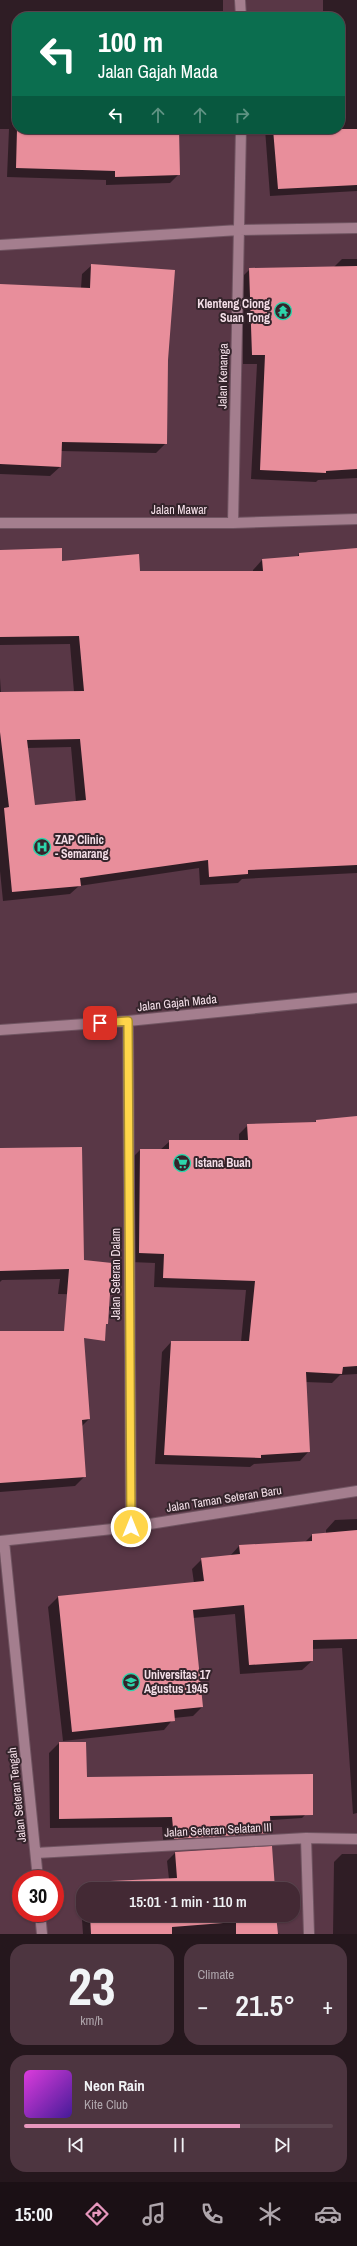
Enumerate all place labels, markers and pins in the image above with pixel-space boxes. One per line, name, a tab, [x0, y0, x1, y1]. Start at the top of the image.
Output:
place label: Klenteng Ciong Suan Tong	[197, 296, 270, 326]
temple icon: Klenteng Ciong Suan Tong	[273, 301, 293, 321]
place label: ZAP Clinic - Semarang	[55, 832, 109, 862]
hospital icon: ZAP Clinic - Semarang	[32, 837, 52, 857]
pin	[83, 1006, 117, 1040]
supermarket icon: Istana Buah	[172, 1153, 192, 1173]
place label: Istana Buah	[195, 1155, 251, 1171]
place label: Universitas 17 Agustus 1945	[144, 1667, 211, 1697]
school or university icon: Universitas 17 Agustus 1945	[121, 1672, 141, 1692]

